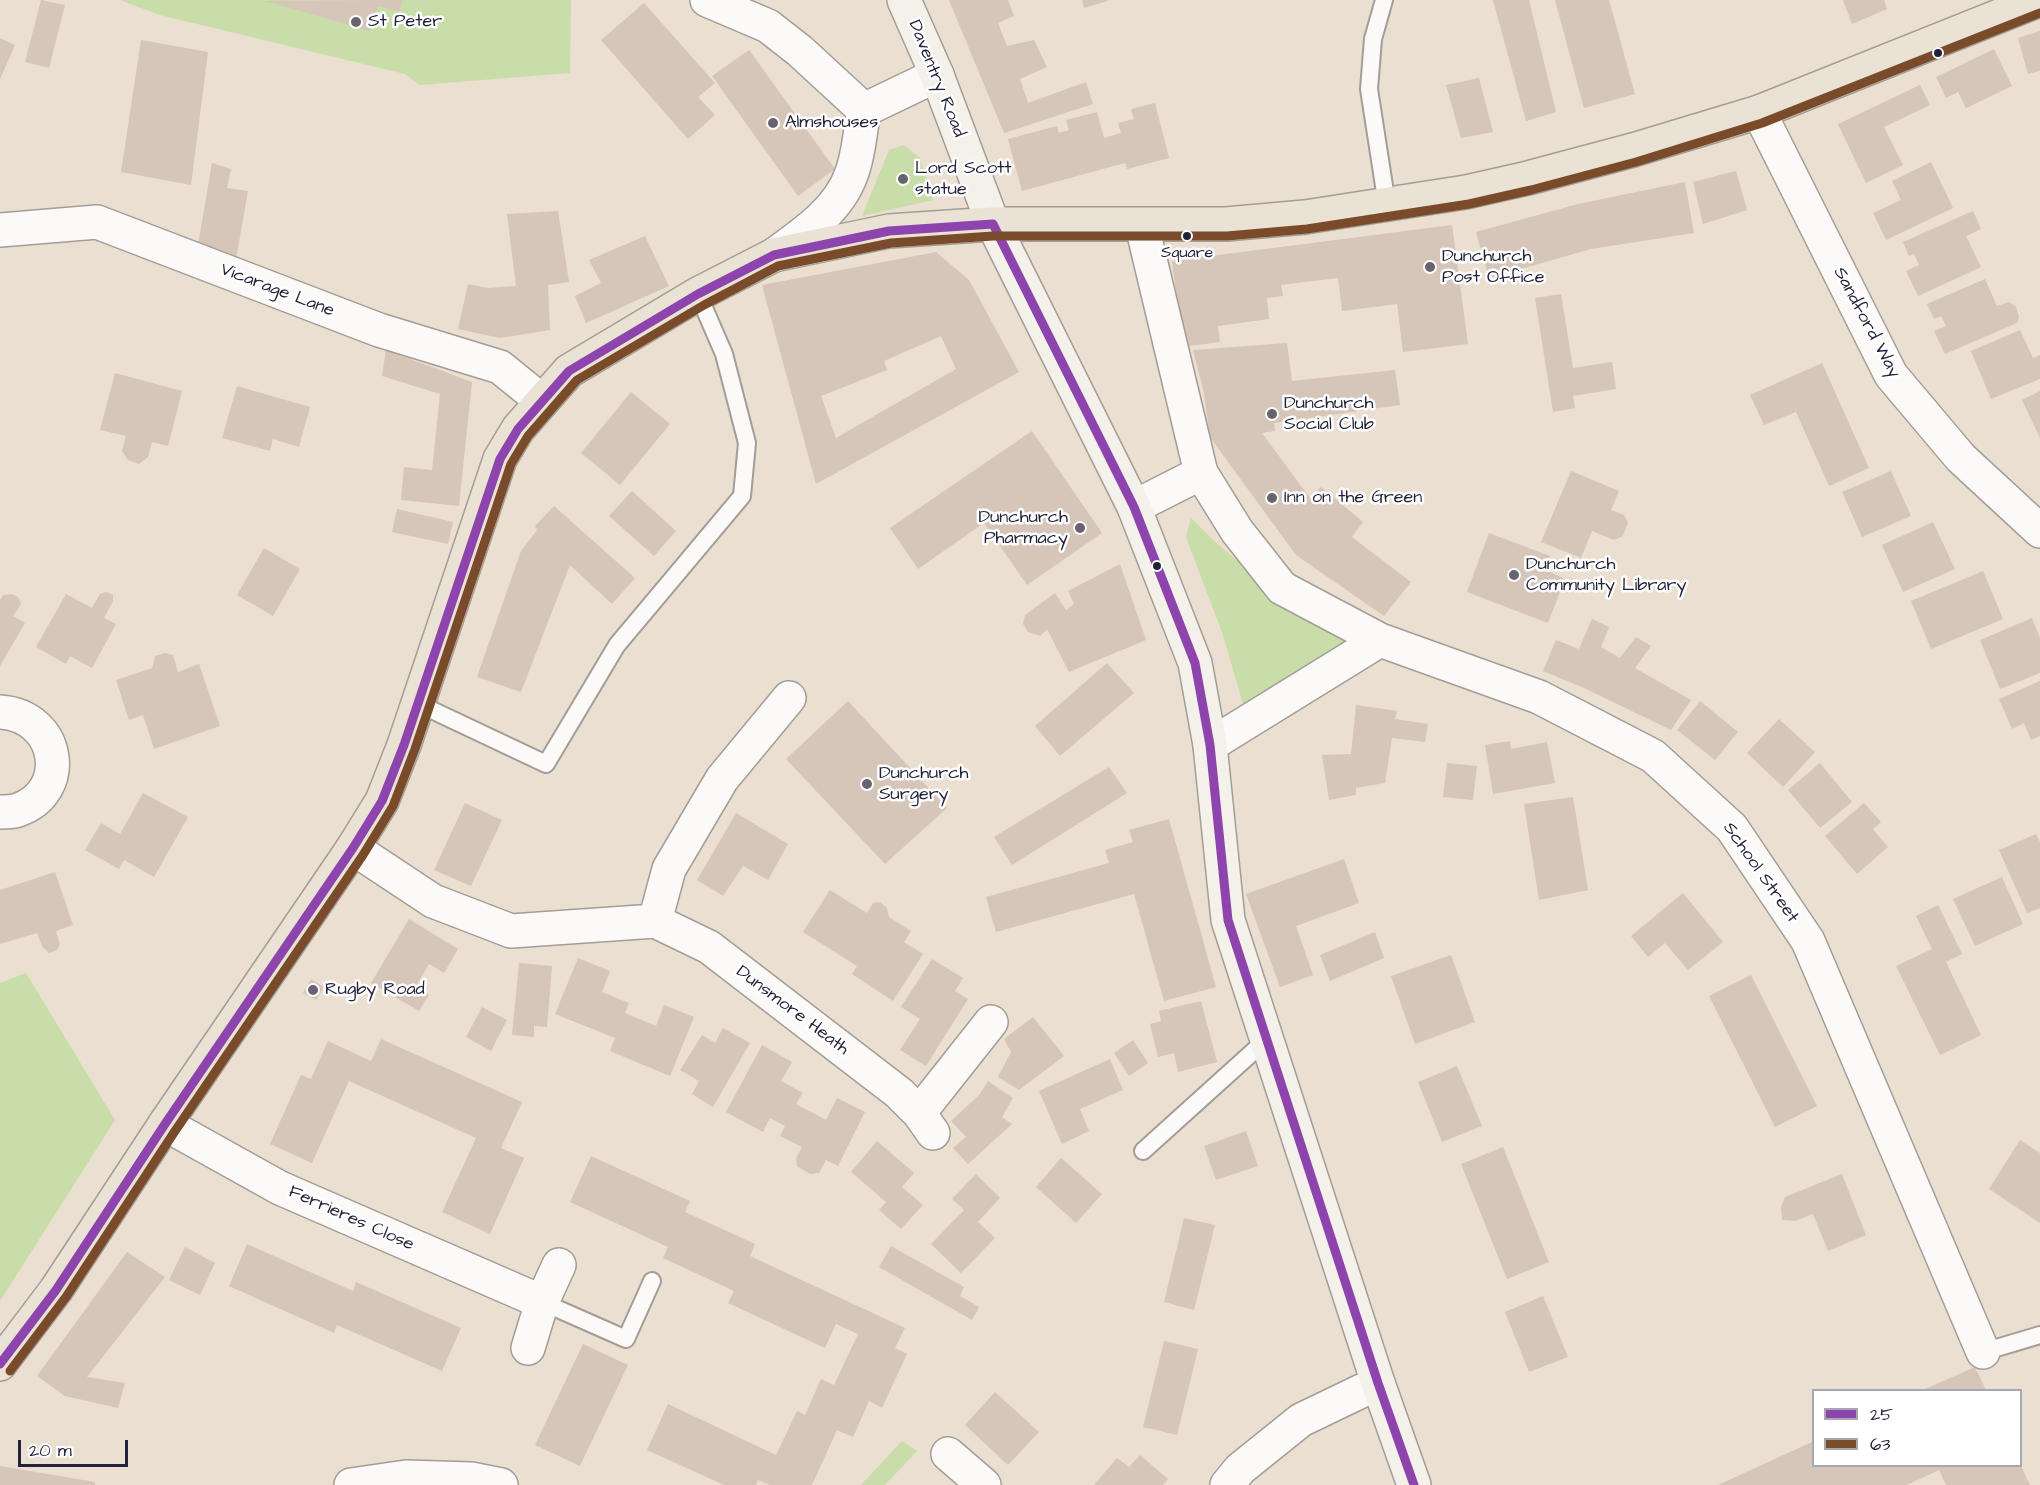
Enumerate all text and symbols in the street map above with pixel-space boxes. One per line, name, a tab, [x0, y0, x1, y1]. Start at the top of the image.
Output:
place label: St Peter	[368, 11, 442, 33]
marker: St Peter	[349, 15, 363, 29]
street label: Daventry Road	[903, 17, 969, 141]
unlabelled marker	[1932, 47, 1944, 59]
place label: Almshouses	[785, 112, 878, 134]
marker: Almshouses	[766, 116, 780, 130]
place label: Lord Scott statue	[915, 158, 1012, 201]
marker: Lord Scott statue	[896, 172, 910, 186]
marker: Square	[1181, 230, 1193, 242]
place label: Square	[1161, 244, 1213, 264]
place label: Dunchurch Post Office	[1442, 246, 1544, 288]
street label: Vicarage Lane	[217, 259, 337, 323]
marker: Dunchurch Post Office	[1423, 260, 1437, 274]
street label: Sandford Way	[1828, 264, 1904, 382]
place label: Dunchurch Social Club	[1284, 393, 1374, 436]
marker: Dunchurch Social Club	[1265, 407, 1279, 421]
place label: Inn on the Green	[1284, 487, 1422, 509]
marker: Inn on the Green	[1265, 491, 1279, 505]
place label: Dunchurch Pharmacy	[979, 507, 1068, 550]
marker: Dunchurch Pharmacy	[1073, 521, 1087, 535]
place label: Dunchurch Community Library	[1526, 554, 1686, 596]
unlabelled marker	[1151, 560, 1163, 572]
marker: Dunchurch Community Library	[1507, 568, 1521, 582]
place label: Dunchurch Surgery	[879, 763, 968, 806]
marker: Dunchurch Surgery	[860, 777, 874, 791]
street label: School Street	[1717, 819, 1803, 927]
street label: Dunsmore Heath	[731, 961, 853, 1061]
place label: Rugby Road	[325, 979, 425, 1001]
marker: Rugby Road	[306, 983, 320, 997]
street label: Ferrieres Close	[285, 1182, 417, 1256]
legend	[1812, 1389, 2022, 1467]
text: 25	[1870, 1402, 1893, 1427]
scale bar	[21, 1428, 130, 1466]
text: 63	[1870, 1432, 1890, 1457]
text: 20 m	[29, 1438, 72, 1463]

